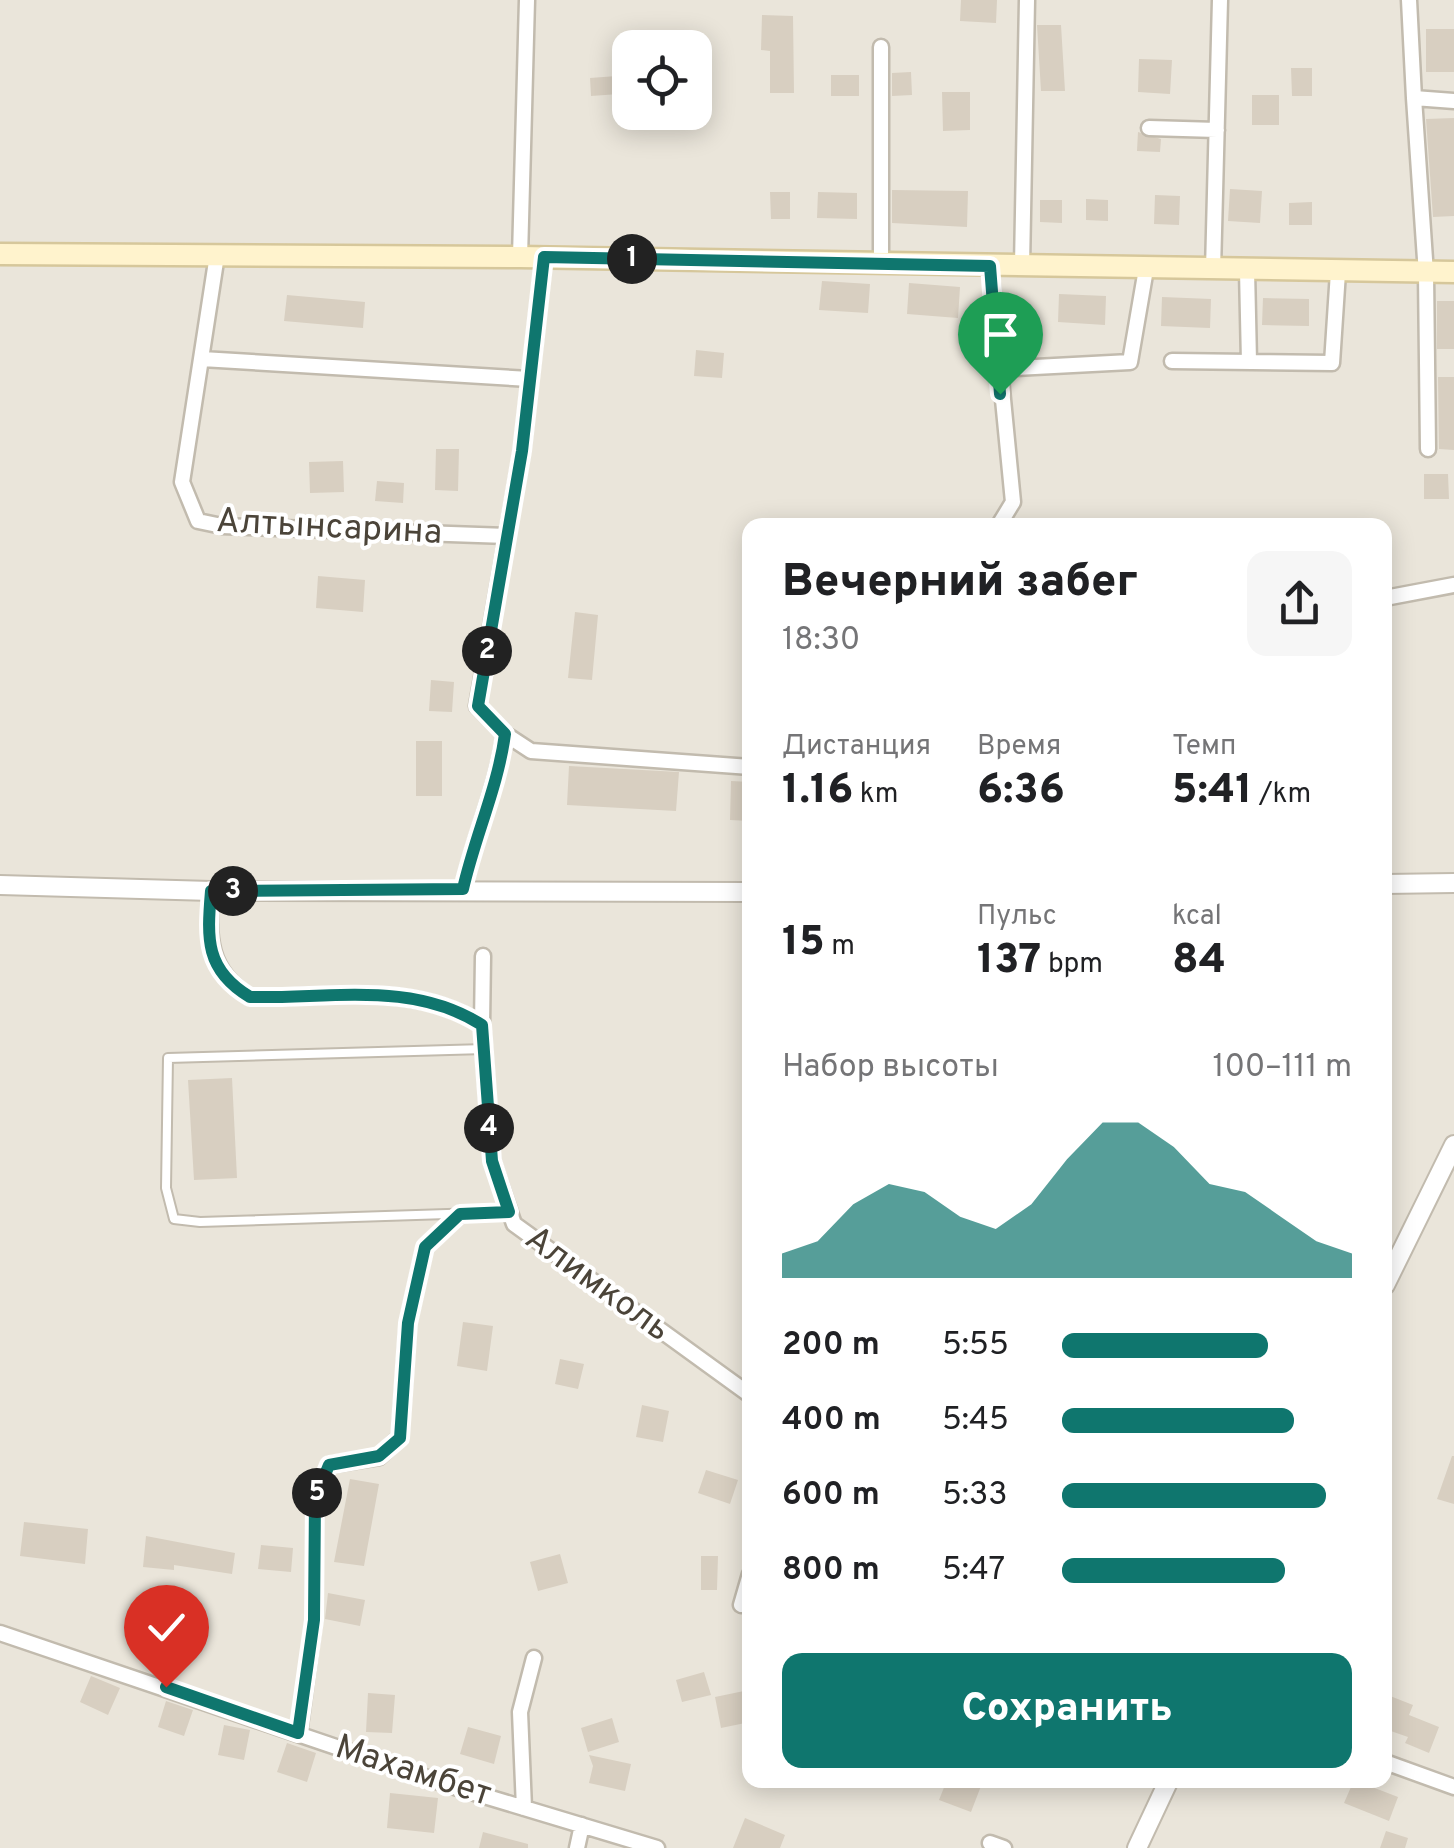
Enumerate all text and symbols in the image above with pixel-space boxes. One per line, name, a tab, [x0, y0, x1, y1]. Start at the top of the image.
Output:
map controls	[612, 30, 712, 130]
button: locate	[612, 30, 712, 130]
pin: 1	[607, 234, 657, 284]
text: 1	[626, 241, 638, 277]
pin	[958, 292, 1043, 395]
icon: arrive	[973, 307, 1028, 362]
street label: Алтынсарина	[215, 500, 443, 556]
button: share	[1247, 551, 1352, 656]
text: Вечерний забег	[782, 555, 1138, 612]
text: 18:30	[782, 621, 860, 661]
pin: 2	[462, 626, 512, 676]
text: 2	[478, 633, 496, 669]
text: Дистанция	[782, 729, 931, 765]
text: Время	[977, 729, 1061, 765]
text: Темп	[1172, 729, 1236, 765]
text: 1.16	[782, 765, 853, 818]
text: 6:36	[977, 765, 1065, 818]
text: 5:41	[1172, 765, 1252, 818]
text: km	[853, 777, 899, 813]
text: /km	[1252, 777, 1311, 813]
pin: 3	[208, 866, 258, 916]
text: 3	[225, 873, 241, 909]
text: Пульс	[977, 899, 1057, 935]
text: kcal	[1172, 899, 1222, 935]
text: 15	[782, 917, 825, 970]
text: m	[825, 929, 855, 965]
text: 137	[977, 935, 1041, 988]
text: 84	[1172, 935, 1226, 988]
text: bpm	[1041, 947, 1103, 983]
text: Набор высоты	[782, 1048, 999, 1088]
text: 100–111 m	[1212, 1048, 1352, 1088]
pin: 4	[464, 1103, 514, 1153]
text: 4	[480, 1110, 498, 1146]
street label: Алимколь	[516, 1218, 678, 1352]
text: 200 m	[782, 1326, 880, 1366]
text: 5:55	[942, 1326, 1009, 1366]
text: 400 m	[782, 1401, 881, 1441]
text: 5:45	[942, 1401, 1009, 1441]
pin: 5	[292, 1468, 342, 1518]
text: 5	[308, 1475, 326, 1511]
text: 600 m	[782, 1476, 880, 1516]
text: 5:33	[942, 1476, 1008, 1516]
text: 800 m	[782, 1551, 880, 1591]
text: 5:47	[942, 1551, 1005, 1591]
pin	[124, 1585, 209, 1688]
icon: check	[139, 1600, 194, 1655]
button: Сохранить	[782, 1653, 1352, 1768]
street label: Махамбет	[329, 1726, 497, 1818]

